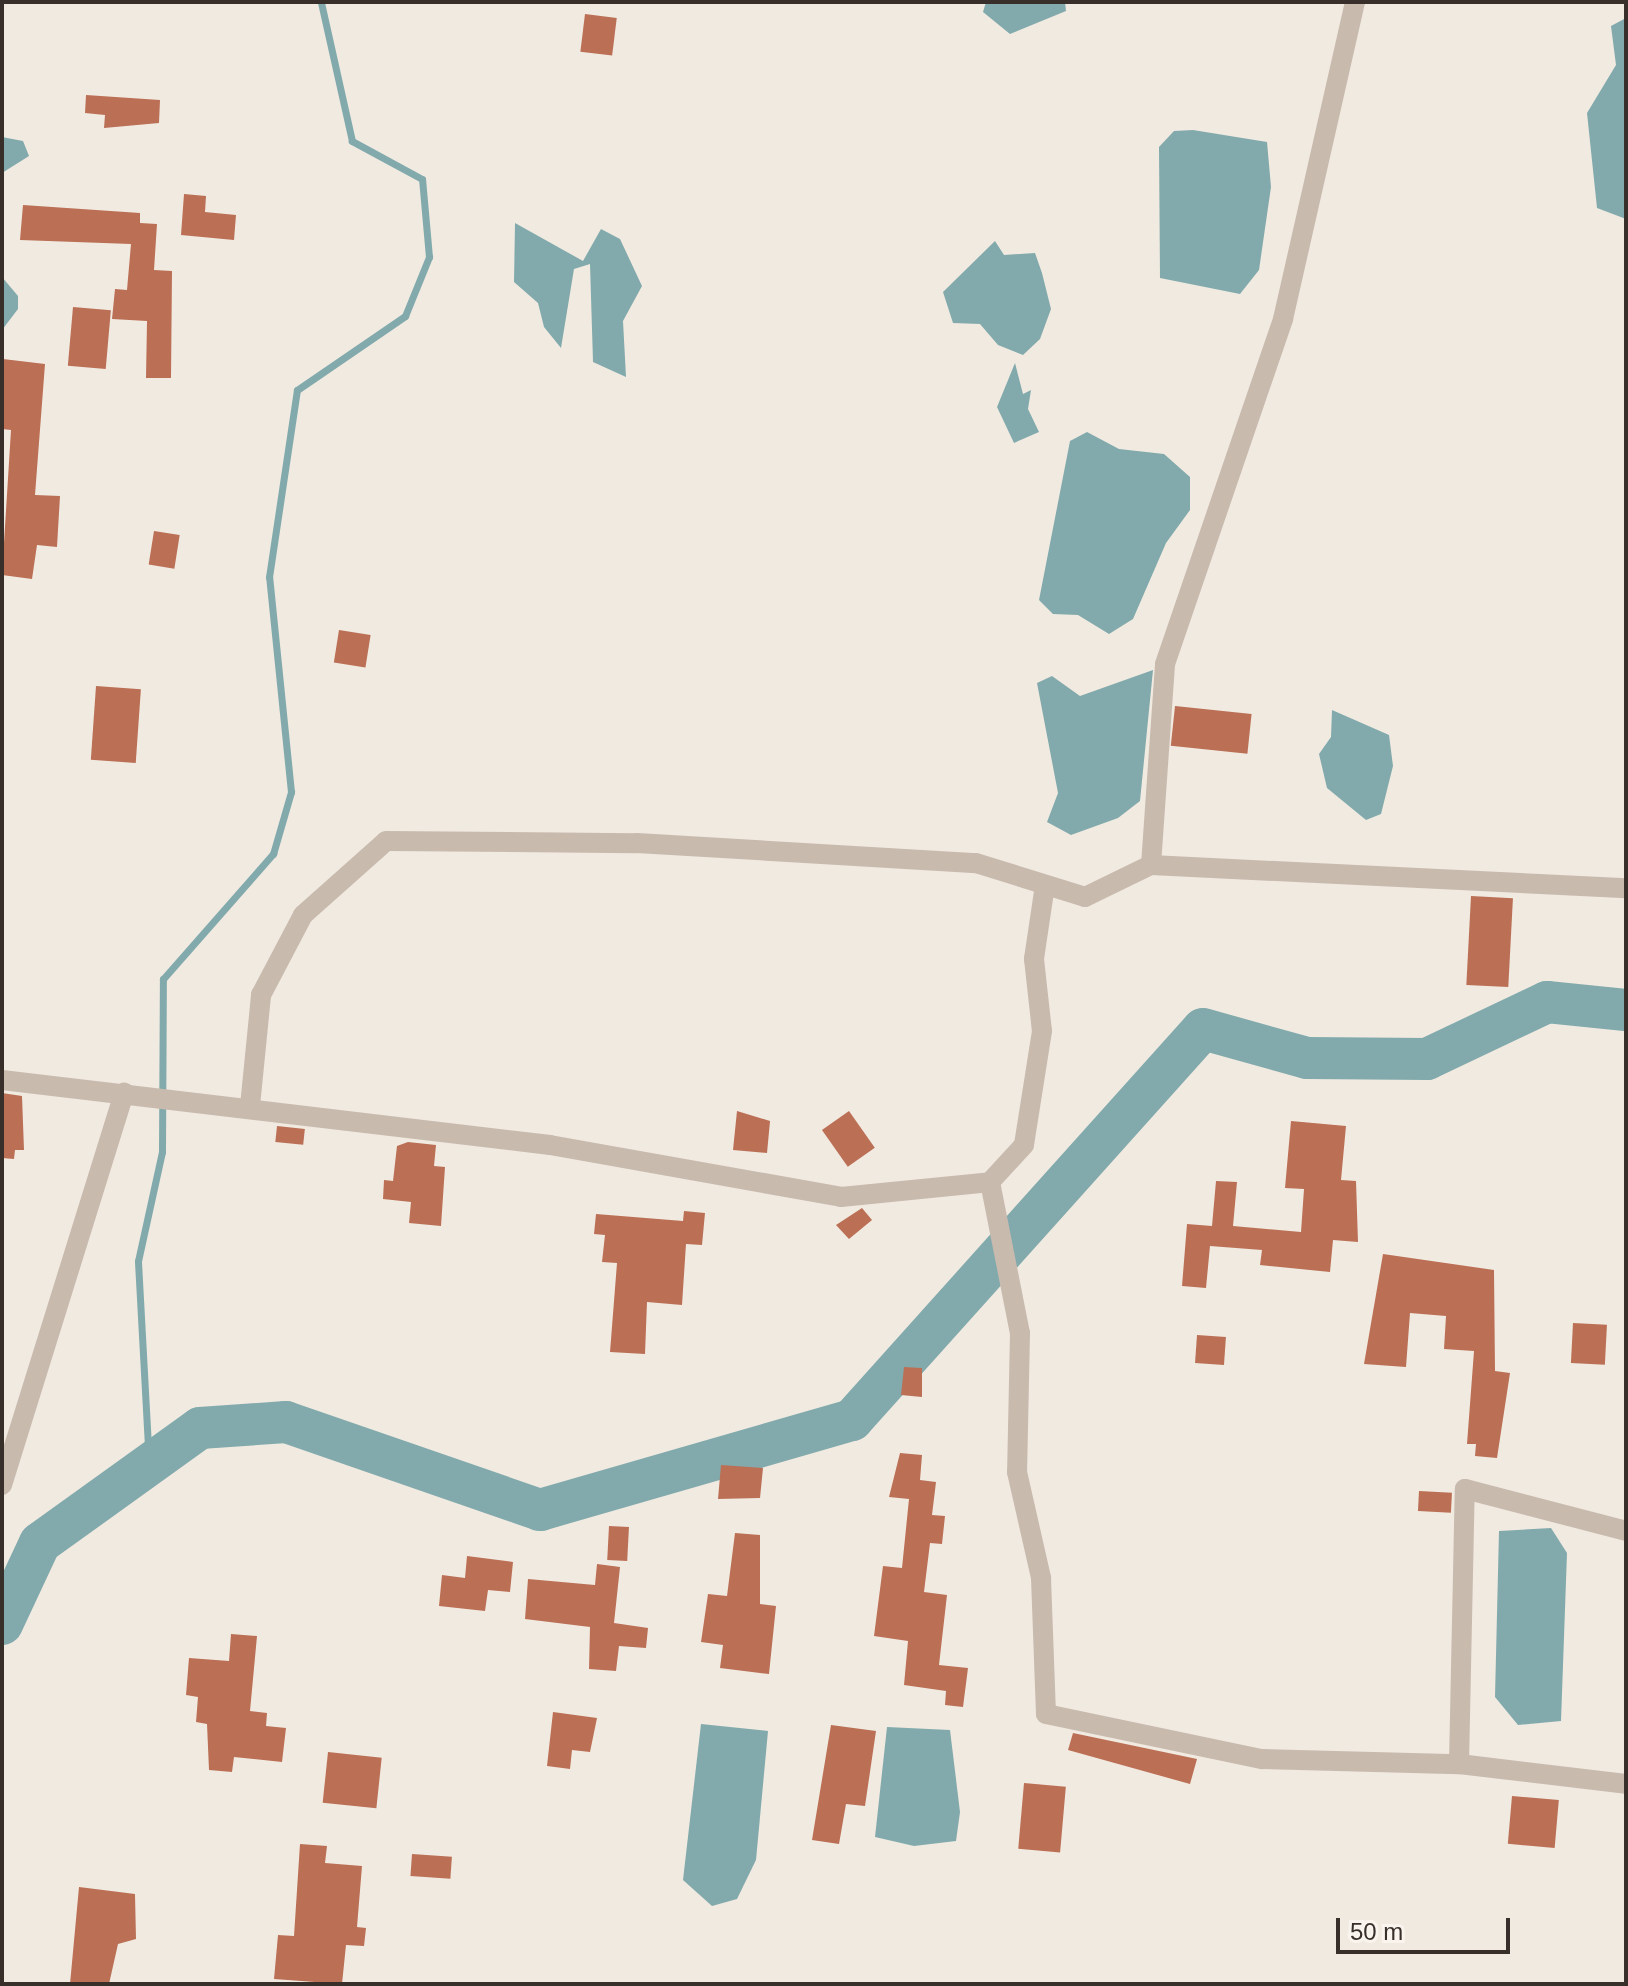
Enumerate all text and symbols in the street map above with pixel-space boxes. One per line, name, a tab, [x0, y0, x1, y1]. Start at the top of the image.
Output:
scale bar	[1340, 1902, 1514, 1952]
text: 50 m	[1350, 1918, 1403, 1945]

